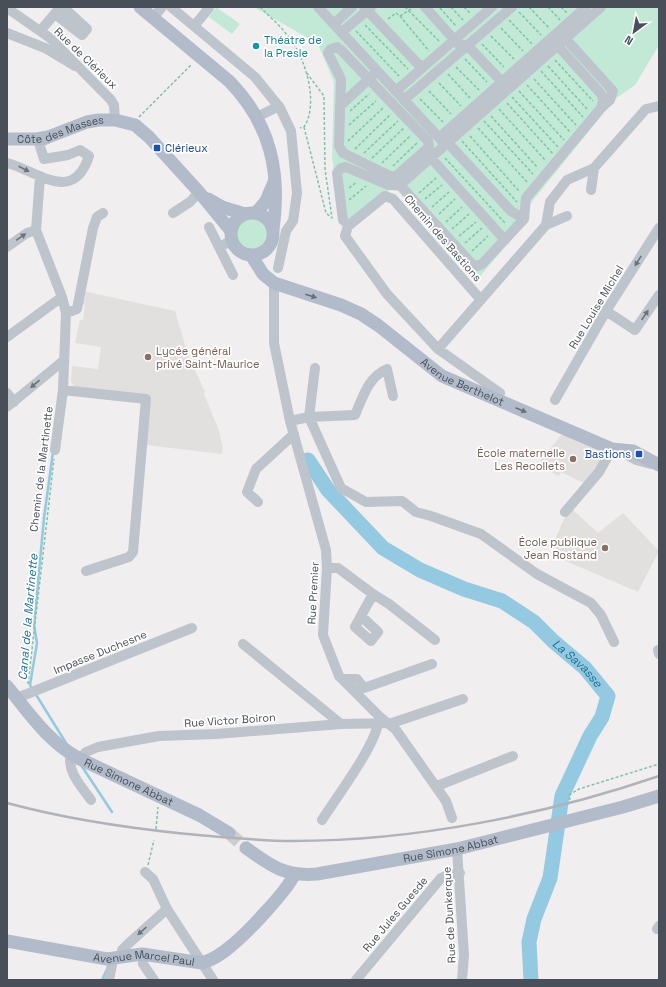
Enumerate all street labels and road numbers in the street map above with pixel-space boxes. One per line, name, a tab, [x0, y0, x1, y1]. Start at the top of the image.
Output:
street label: Rue de Clérieux	[52, 24, 121, 92]
street label: Côte des Masses	[17, 113, 104, 146]
street label: Chemin des Bastions	[401, 192, 485, 284]
street label: Rue Louise Michel	[566, 263, 626, 351]
street label: Avenue Berthelot	[418, 355, 506, 409]
street label: Chemin de la Martinette	[26, 405, 56, 533]
street label: Rue Premier	[304, 561, 322, 625]
street label: Impasse Duchesne	[51, 627, 149, 677]
street label: Rue Victor Boiron	[184, 710, 276, 730]
street label: Rue Simone Abbat	[82, 755, 176, 809]
street label: Rue Simone Abbat	[402, 832, 500, 865]
street label: Rue de Dunkerque	[439, 866, 459, 964]
street label: Rue Jules Guesde	[360, 874, 430, 954]
street label: Avenue Marcel Paul	[92, 947, 196, 969]

